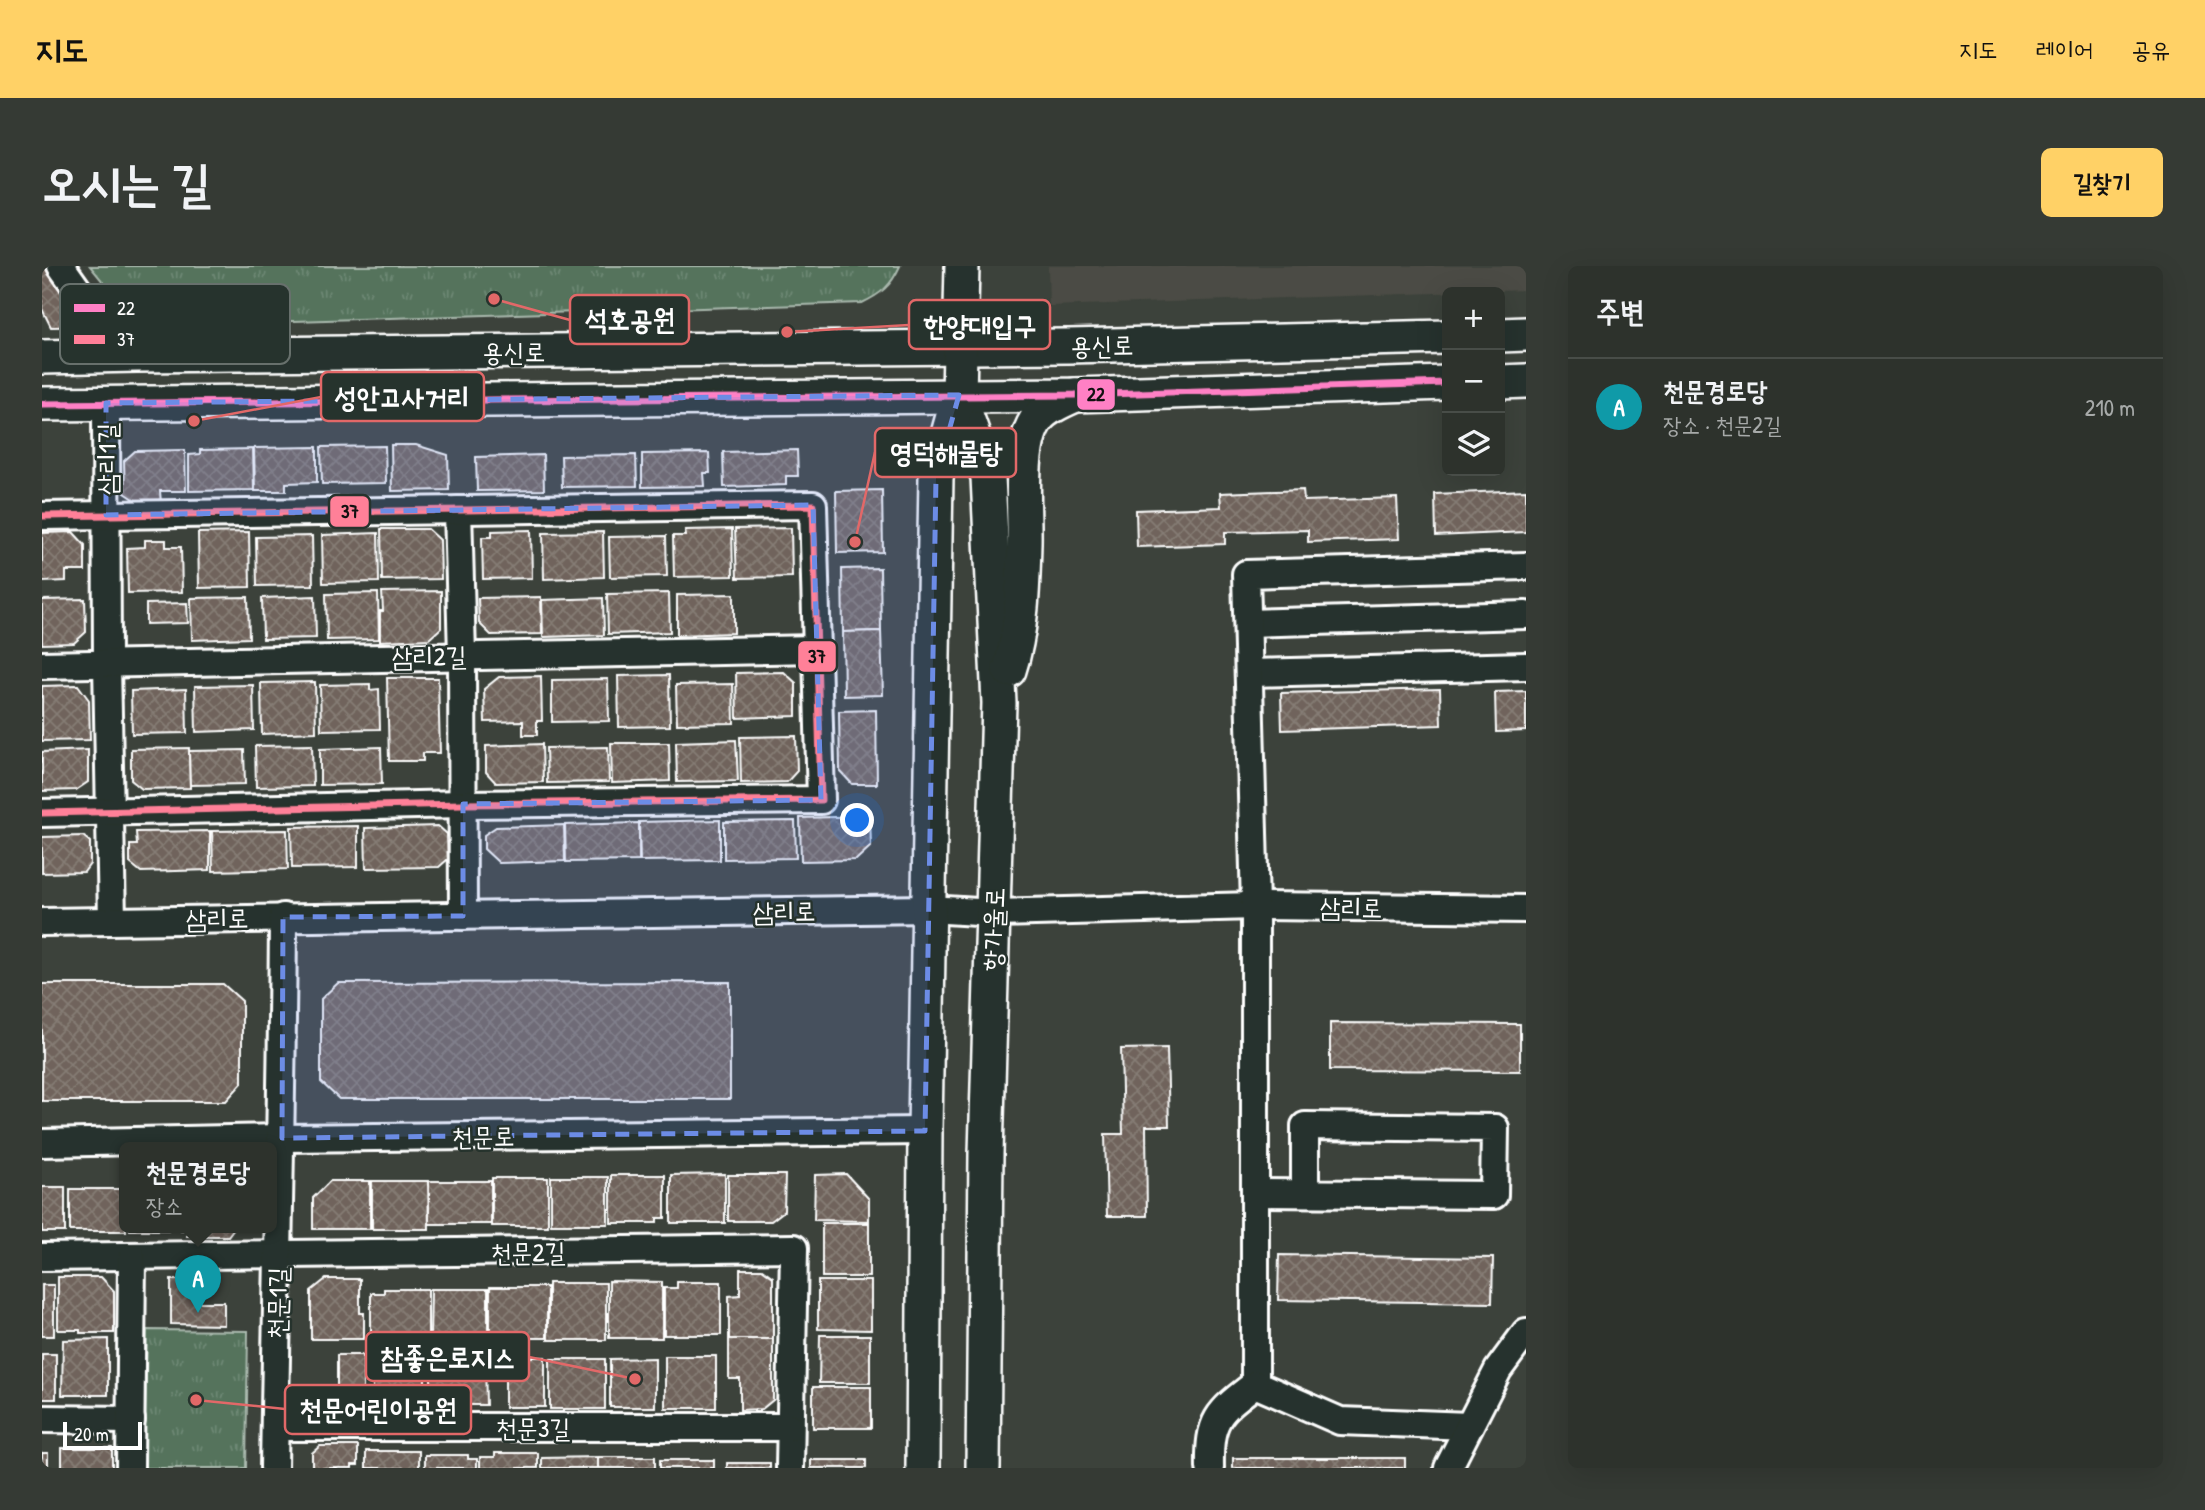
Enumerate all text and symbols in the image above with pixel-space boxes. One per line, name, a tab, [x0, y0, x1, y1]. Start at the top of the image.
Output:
text: 지도	[35, 27, 88, 71]
text: 지도	[1959, 33, 1997, 65]
text: 레이어	[2035, 33, 2093, 65]
text: 공유	[2131, 33, 2170, 65]
button: 길찾기	[2041, 148, 2163, 217]
text: 오시는 길	[42, 149, 211, 215]
legend	[60, 284, 290, 364]
map controls	[1442, 287, 1505, 476]
button: +	[1442, 287, 1505, 350]
text: 주변	[1596, 291, 1644, 331]
text: 22	[117, 295, 135, 321]
callout: 석호공원	[570, 295, 689, 344]
text: 석호공원	[585, 300, 675, 338]
callout: 한양대입구	[909, 300, 1050, 349]
text: 한양대입구	[923, 306, 1036, 344]
text: 37	[117, 326, 135, 352]
street label: 용신로	[1070, 327, 1134, 363]
street label: 용신로	[483, 334, 545, 369]
button: −	[1442, 350, 1505, 413]
callout: 성안고사거리	[321, 372, 484, 421]
text: 천문경로당	[1663, 373, 1768, 408]
text: 성안고사거리	[334, 378, 470, 416]
line badge: 22	[1076, 378, 1116, 411]
text: 22	[1087, 381, 1105, 407]
text: A	[1613, 392, 1625, 423]
text: 210 m	[2085, 392, 2135, 423]
text: 장소 · 천문2길	[1663, 409, 1781, 440]
button: layers	[1442, 413, 1505, 476]
street label: 삼리1길	[89, 423, 124, 495]
callout: 영덕해물탕	[875, 428, 1016, 477]
text: 영덕해물탕	[890, 433, 1003, 471]
line badge: 37	[329, 495, 370, 528]
text: 37	[341, 498, 359, 524]
street label: 삼리2길	[391, 638, 467, 674]
line badge: 37	[797, 640, 837, 673]
text: 37	[808, 643, 826, 669]
your location	[840, 803, 874, 837]
street label: 항가울로	[974, 887, 1012, 971]
street label: 삼리로	[1319, 889, 1383, 925]
street label: 삼리로	[752, 893, 816, 929]
street label: 삼리로	[185, 900, 249, 936]
street label: 천문로	[451, 1118, 515, 1154]
popup	[119, 1142, 277, 1233]
text: 천문경로당	[146, 1154, 250, 1189]
text: 장소	[146, 1190, 183, 1221]
street label: 천문2길	[490, 1234, 566, 1270]
pin: A	[175, 1255, 221, 1313]
street label: 천문1길	[259, 1267, 295, 1339]
callout: 참좋은로지스	[366, 1332, 529, 1381]
text: 참좋은로지스	[380, 1338, 516, 1376]
callout: 천문어린이공원	[285, 1385, 471, 1434]
text: 천문어린이공원	[299, 1390, 457, 1428]
street label: 천문3길	[496, 1410, 570, 1445]
scale bar	[63, 1419, 142, 1451]
text: 20 m	[74, 1421, 109, 1447]

